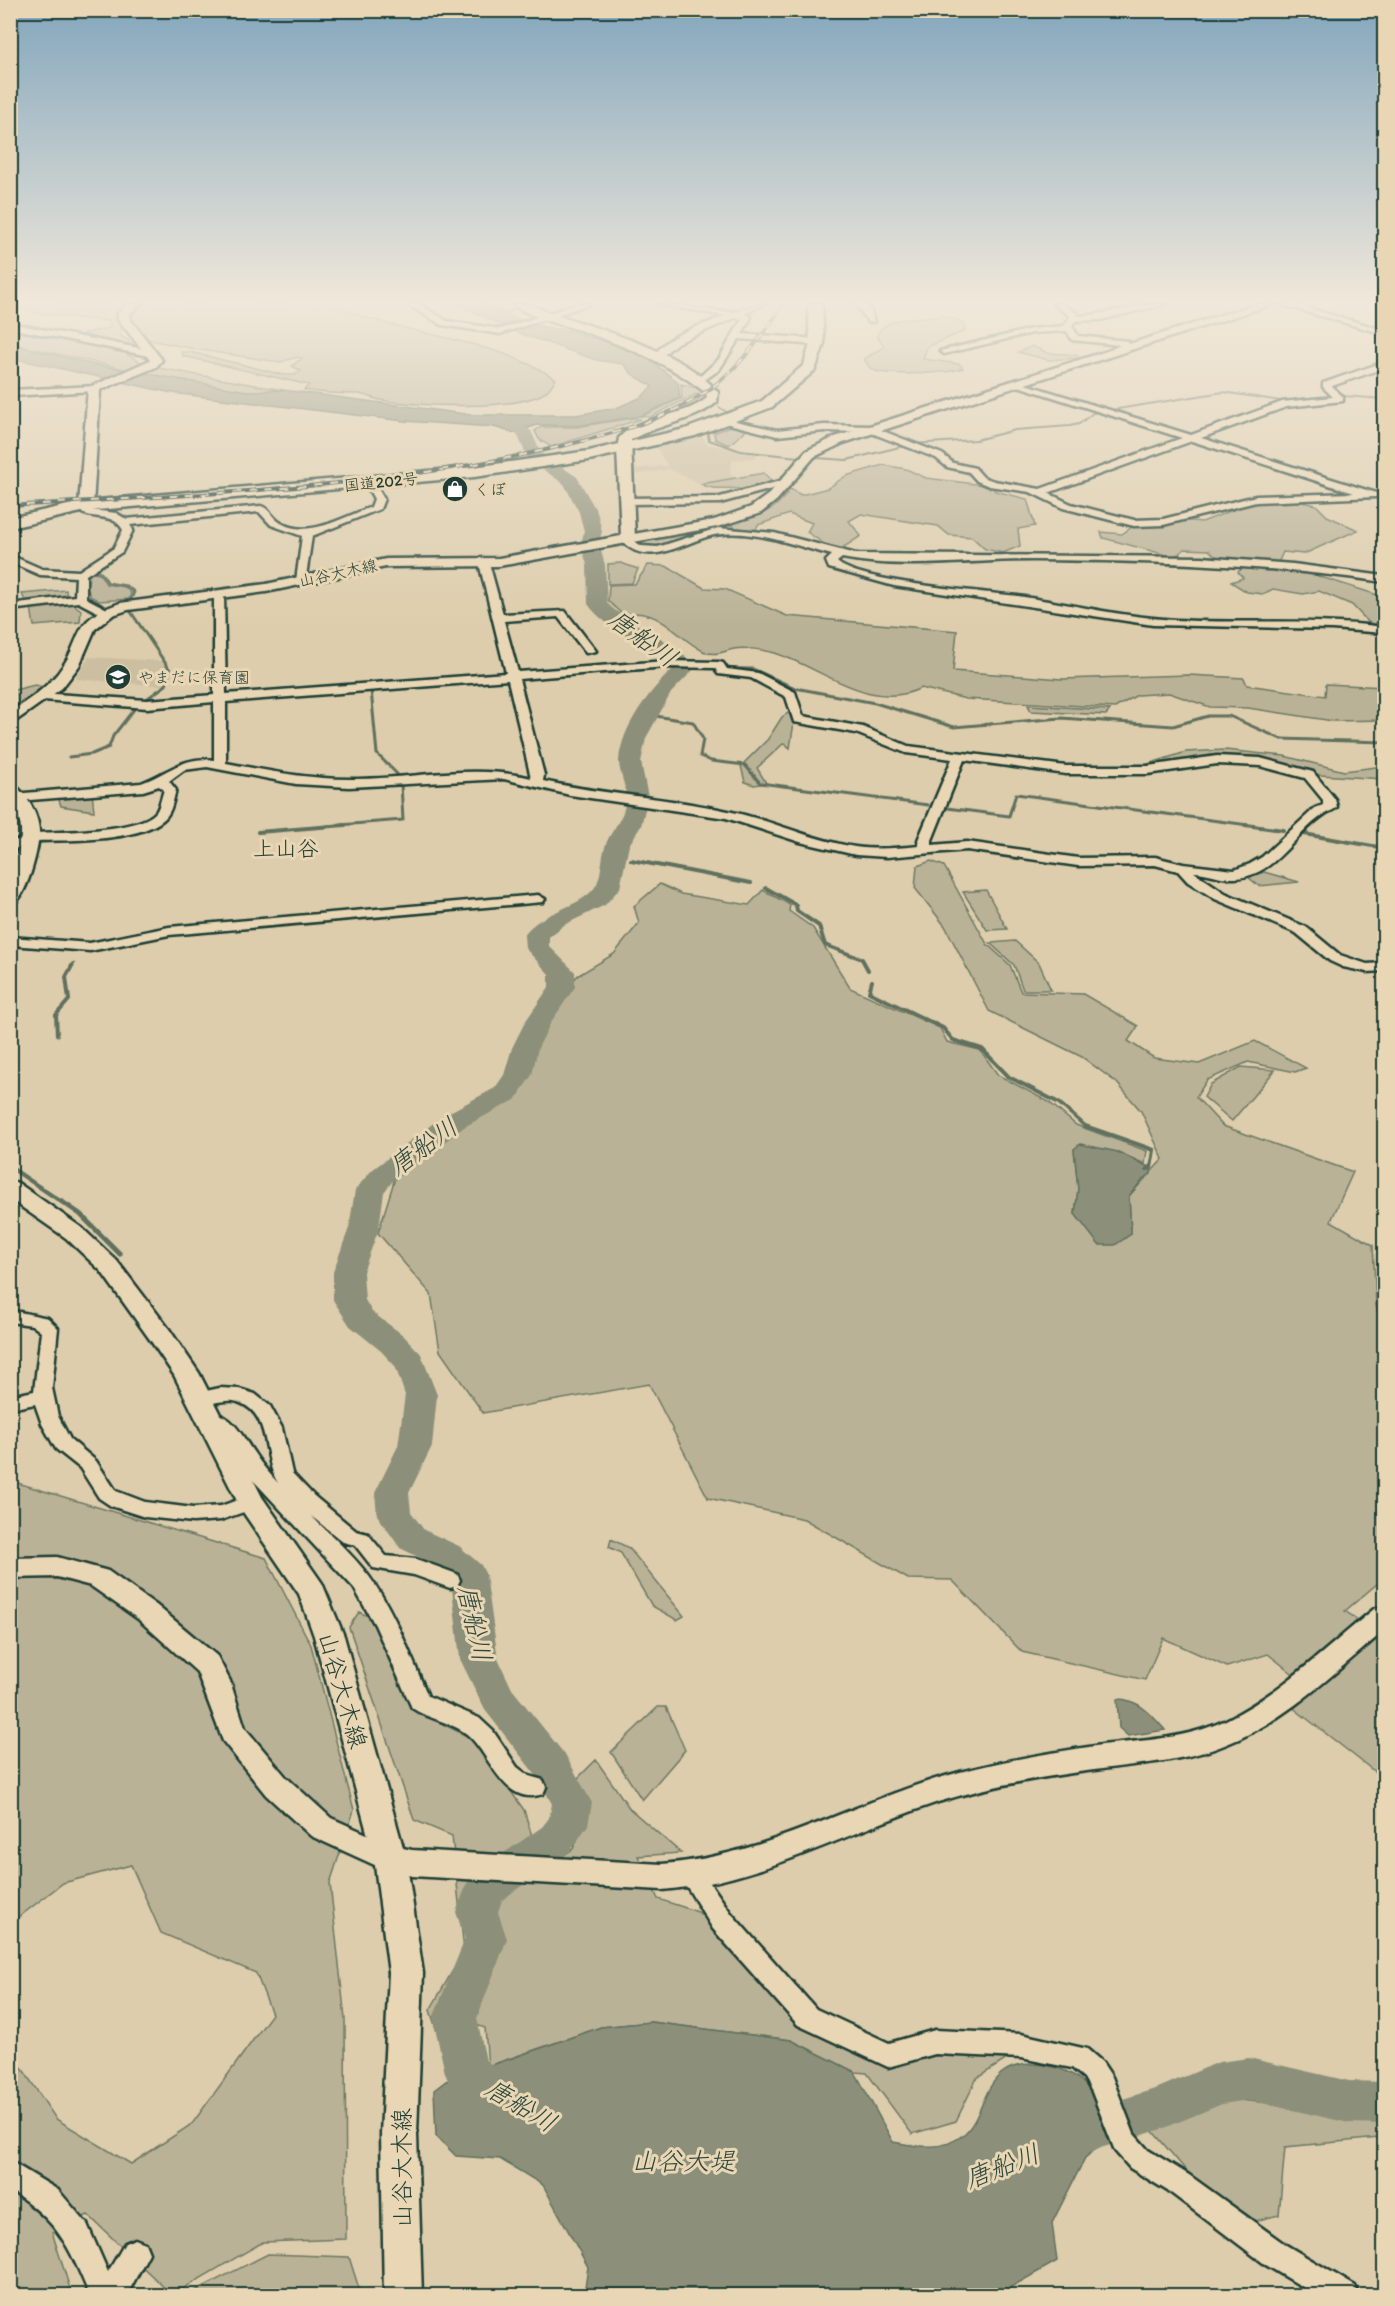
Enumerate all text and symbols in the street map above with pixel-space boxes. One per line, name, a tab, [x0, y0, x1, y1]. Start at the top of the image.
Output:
street label: 国道202号	[343, 469, 419, 495]
shop icon: くぼ	[440, 474, 470, 504]
place label: くぼ	[474, 480, 506, 499]
street label: 山谷大木線	[297, 555, 379, 591]
water label: 唐船川	[602, 602, 684, 674]
school or university icon: やまだに保育園	[103, 662, 133, 692]
place label: やまだに保育園	[138, 668, 250, 687]
district label: 上山谷	[253, 835, 319, 862]
water label: 唐船川	[382, 1110, 464, 1182]
water label: 唐船川	[451, 1582, 499, 1664]
street label: 山谷大木線	[313, 1628, 373, 1752]
water label: 唐船川	[479, 2071, 563, 2139]
street label: 山谷大木線	[387, 2108, 416, 2228]
water label: 唐船川	[960, 2137, 1044, 2195]
water label: 山谷大堤	[631, 2145, 736, 2177]

